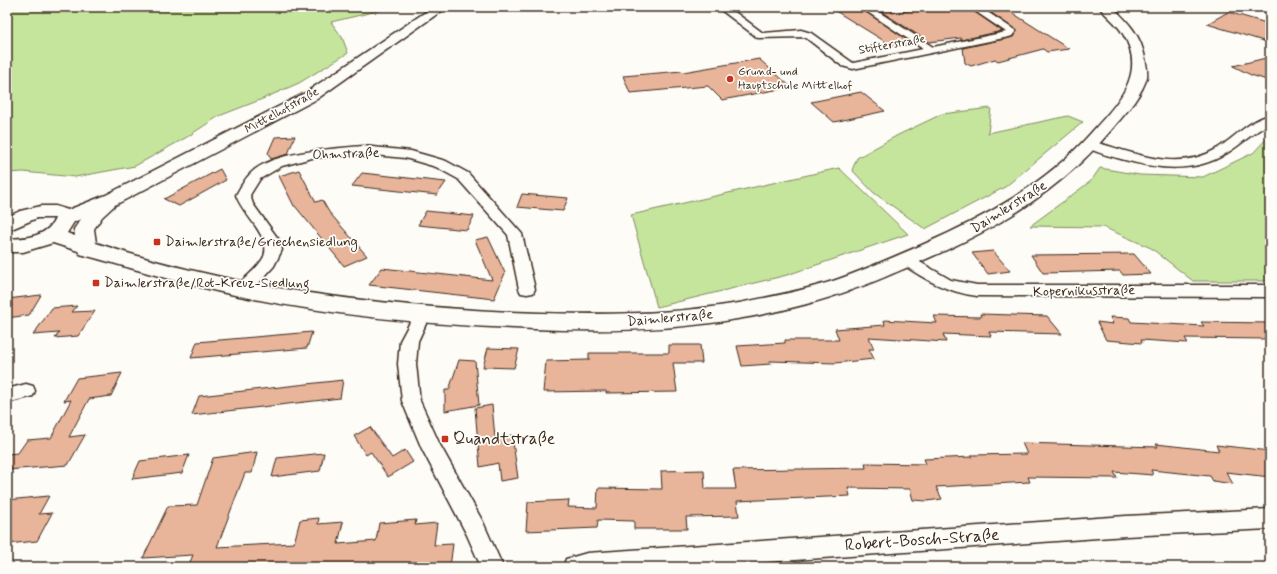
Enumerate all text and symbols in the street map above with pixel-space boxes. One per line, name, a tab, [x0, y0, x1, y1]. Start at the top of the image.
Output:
street label: Stifterstraße	[857, 31, 927, 59]
place label: Grund- und Hauptschule Mittelhof	[738, 64, 852, 94]
marker: Grund- und Hauptschule Mittelhof	[725, 74, 735, 84]
street label: Mittelhofstraße	[242, 84, 322, 138]
street label: Ohmstraße	[312, 144, 380, 164]
street label: Daimlerstraße	[968, 176, 1050, 237]
place label: Daimlerstraße/Griechensiedlung	[165, 233, 358, 252]
marker: Daimlerstraße/Griechensiedlung	[152, 237, 162, 247]
place label: Daimlerstraße/Rot-Kreuz-Siedlung	[104, 274, 309, 294]
marker: Daimlerstraße/Rot-Kreuz-Siedlung	[91, 278, 101, 288]
street label: Kopernikusstraße	[1033, 281, 1135, 301]
street label: Daimlerstraße	[626, 305, 714, 331]
place label: Quandtstraße	[453, 428, 555, 450]
marker: Quandtstraße	[440, 434, 450, 444]
street label: Robert-Bosch-Straße	[844, 524, 1000, 556]

